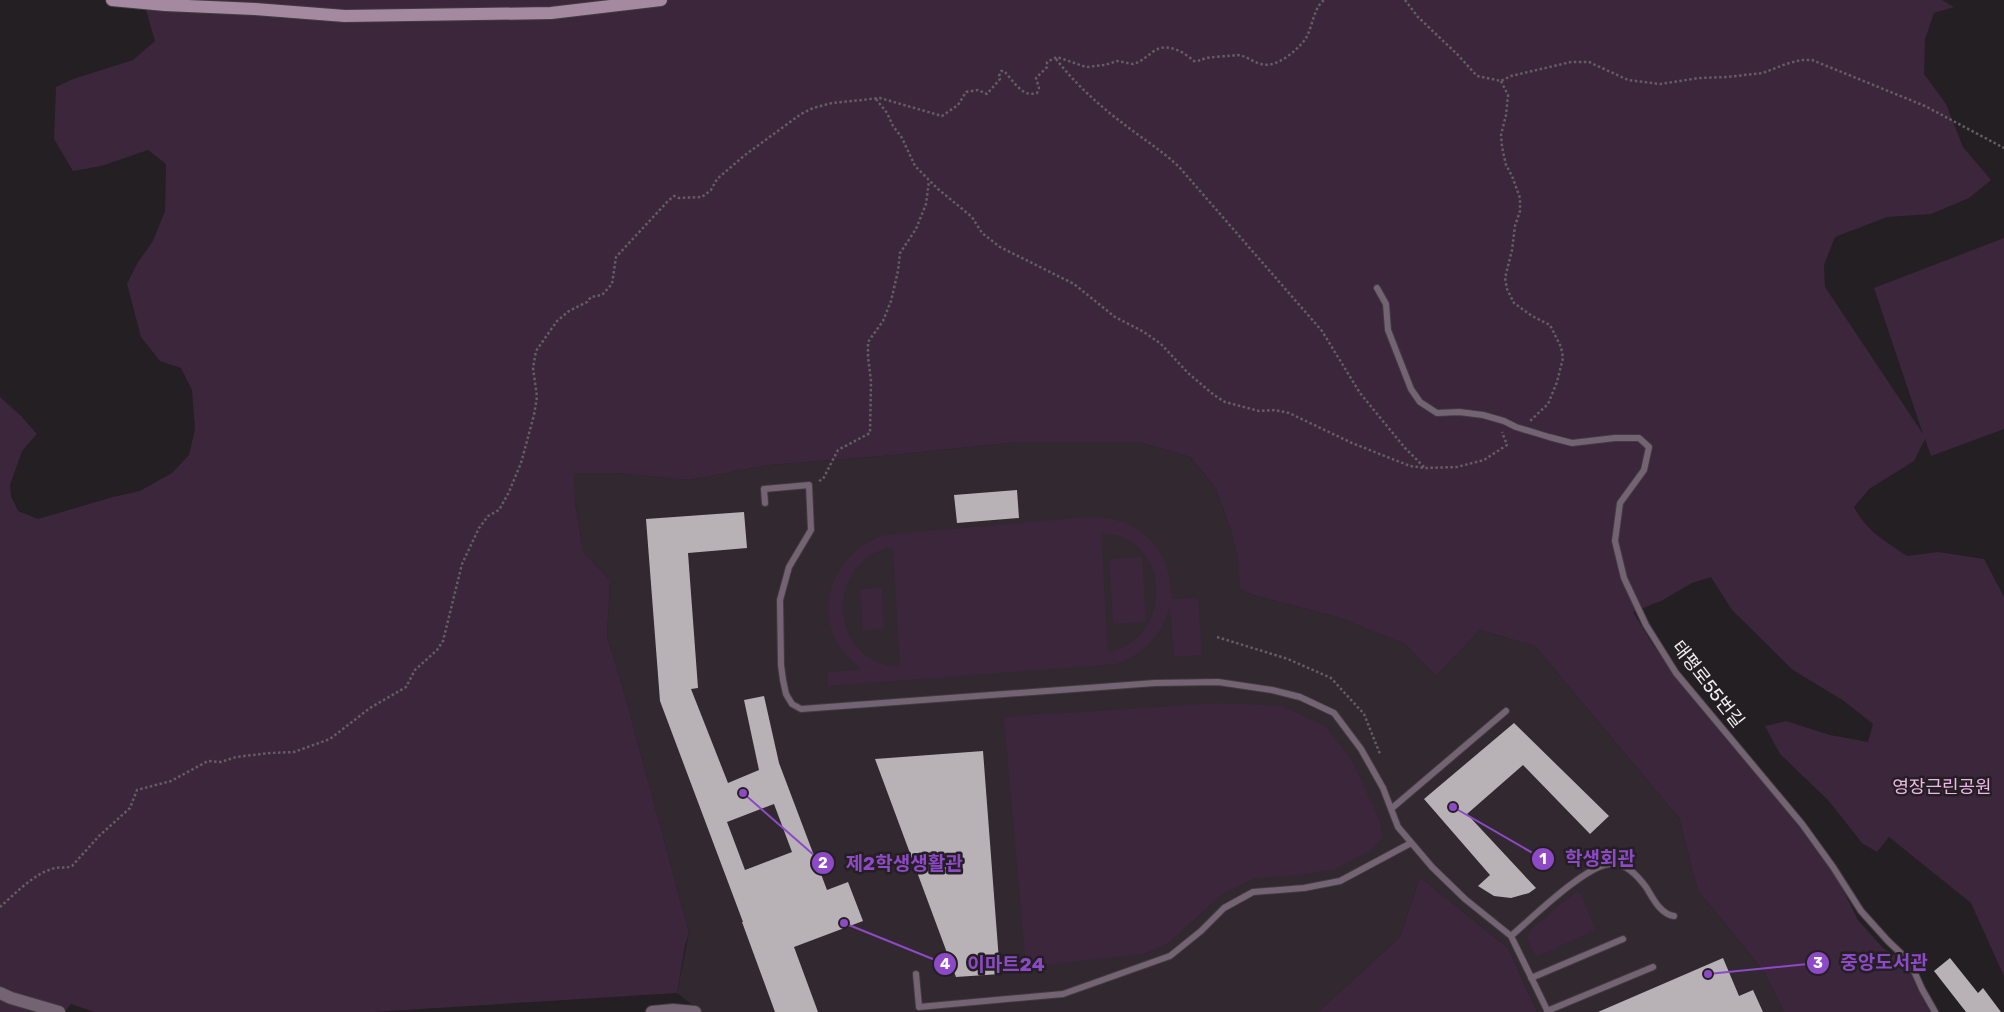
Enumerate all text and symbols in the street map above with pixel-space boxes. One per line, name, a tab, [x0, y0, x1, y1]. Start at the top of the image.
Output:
street label: 태평로55번길	[1667, 636, 1749, 732]
park label: 영장근린공원	[1892, 776, 1992, 798]
callout: 학생회관	[1530, 842, 1645, 876]
callout: 제2학생생활관	[810, 846, 973, 880]
text: 학생회관	[1565, 847, 1635, 870]
text: 1	[1539, 850, 1547, 868]
text: 제2학생생활관	[845, 852, 963, 875]
text: 2	[818, 854, 828, 872]
callout: 중앙도서관	[1805, 946, 1938, 980]
callout: 이마트24	[933, 947, 1055, 981]
text: 중앙도서관	[1840, 951, 1928, 974]
text: 이마트24	[967, 953, 1045, 976]
text: 3	[1813, 954, 1823, 972]
text: 4	[940, 955, 950, 973]

